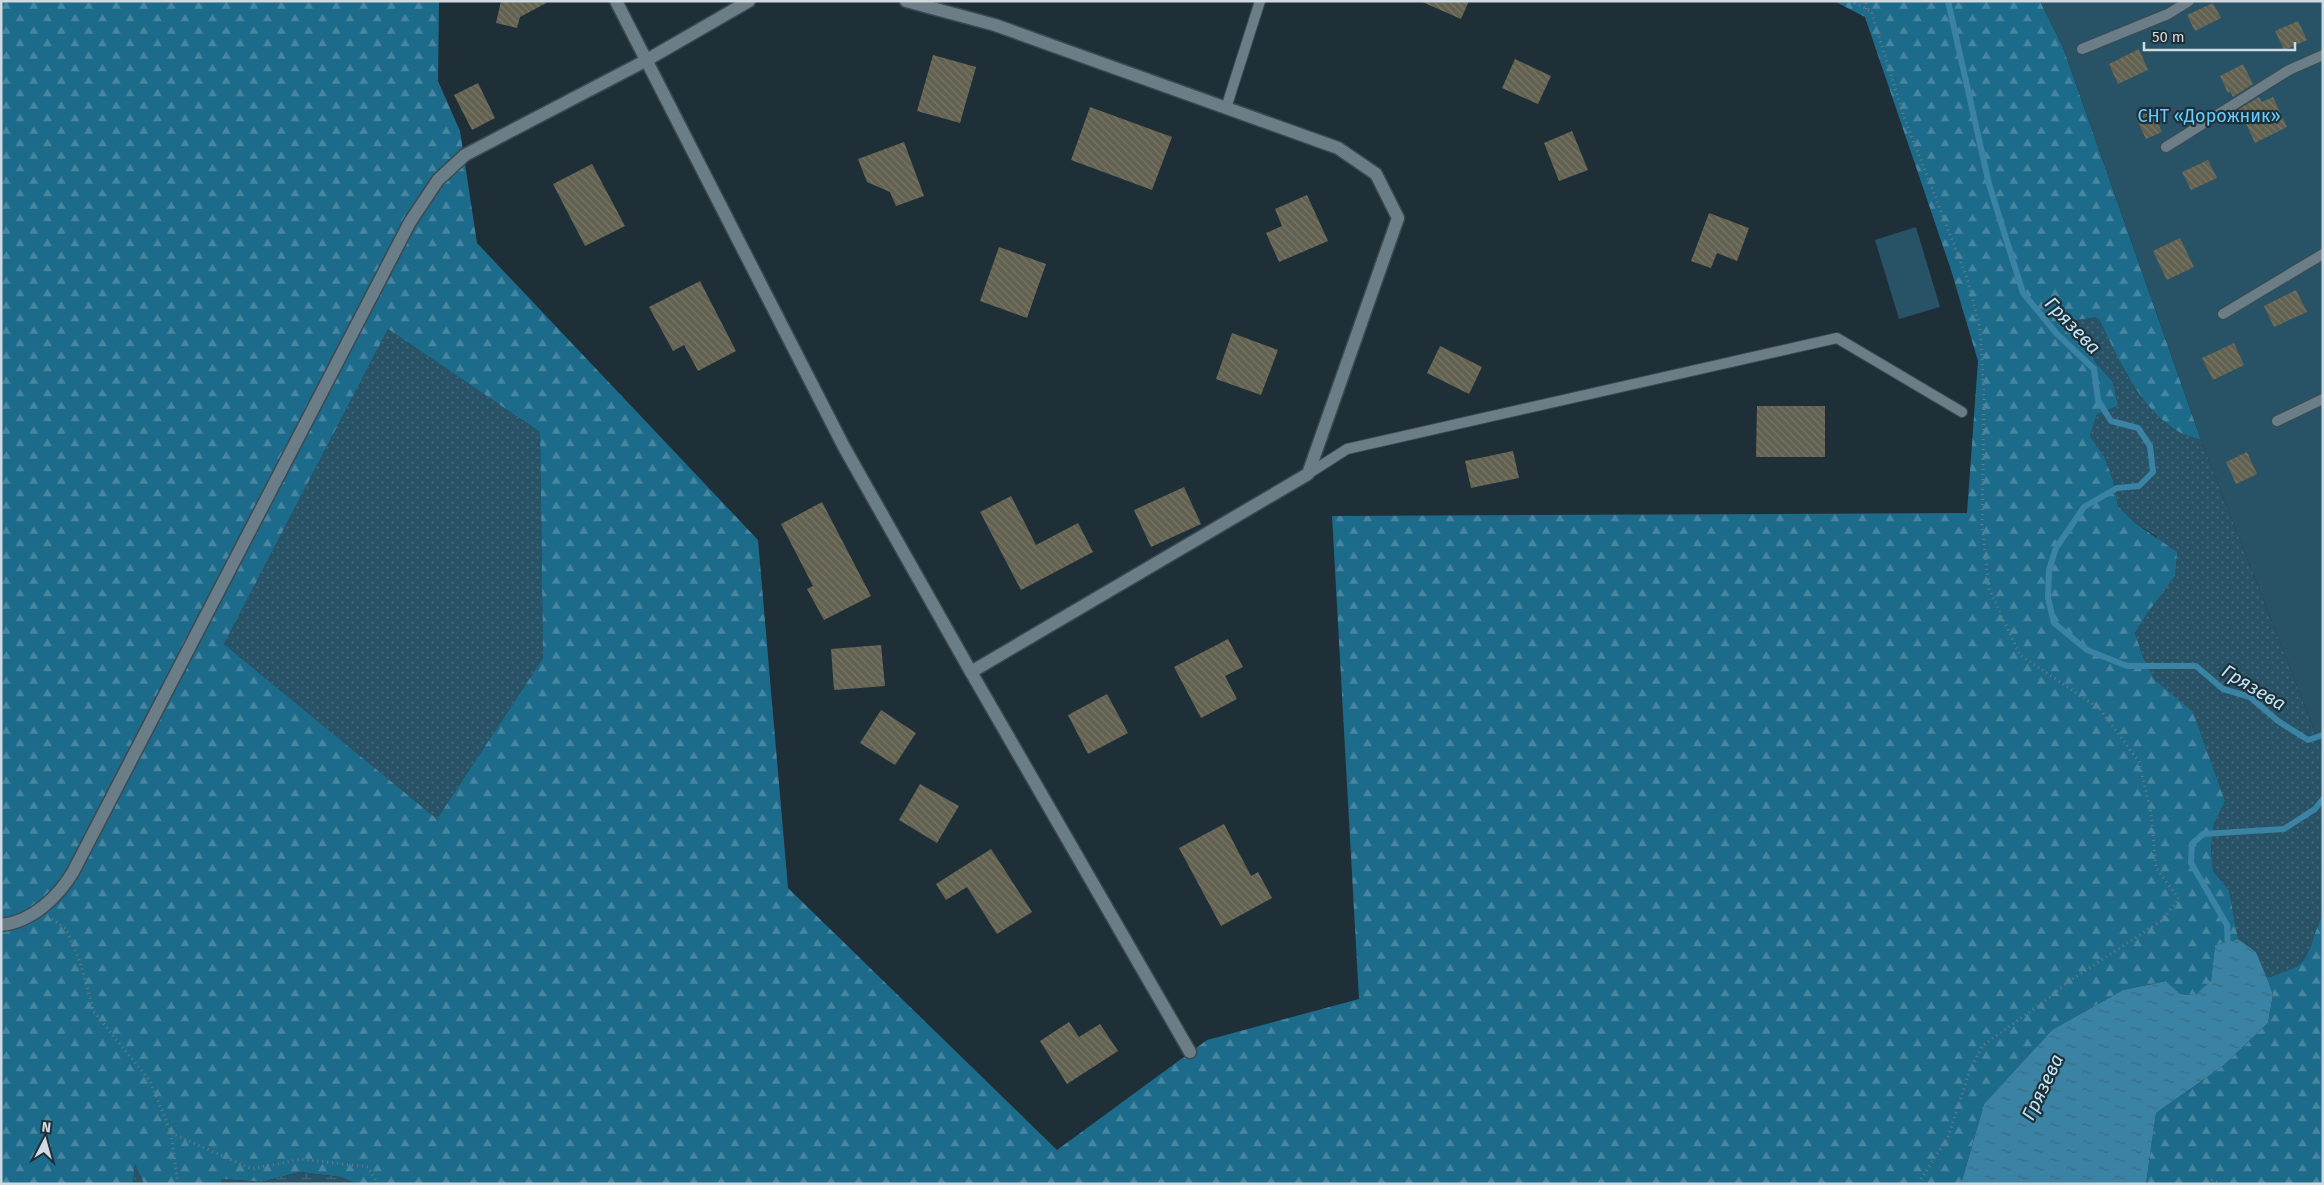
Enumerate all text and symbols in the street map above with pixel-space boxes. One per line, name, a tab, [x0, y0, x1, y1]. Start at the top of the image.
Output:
scale bar	[2144, 20, 2295, 52]
text: 50 m	[2152, 28, 2185, 46]
park label: СНТ «Дорожник»	[2137, 105, 2281, 127]
water label: Грязева	[2040, 292, 2105, 359]
water label: Грязева	[2218, 659, 2290, 715]
water label: Грязева	[2017, 1050, 2068, 1124]
north arrow	[20, 1115, 70, 1165]
text: N	[41, 1119, 52, 1137]

